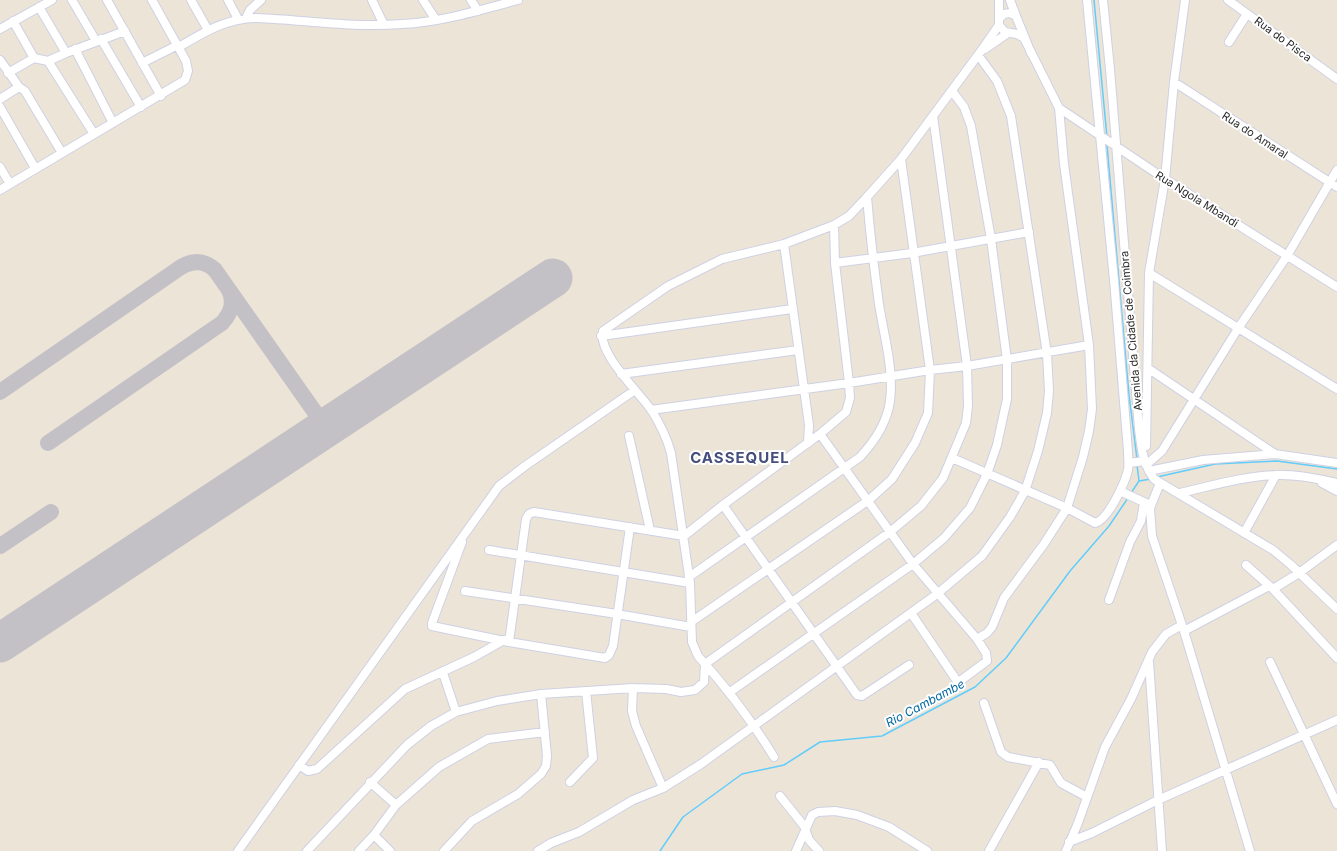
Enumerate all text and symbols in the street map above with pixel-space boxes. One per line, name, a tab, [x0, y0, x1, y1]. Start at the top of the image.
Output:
street label: Rua do Pisca	[1252, 14, 1314, 64]
street label: Rua do Amaral	[1219, 109, 1291, 161]
street label: Rua Ngola Mbandi	[1153, 168, 1241, 230]
street label: Avenida da Cidade de Coimbra	[1117, 250, 1145, 412]
district label: CASSEQUEL	[690, 448, 790, 467]
water label: Rio Cambambe	[883, 676, 967, 730]

